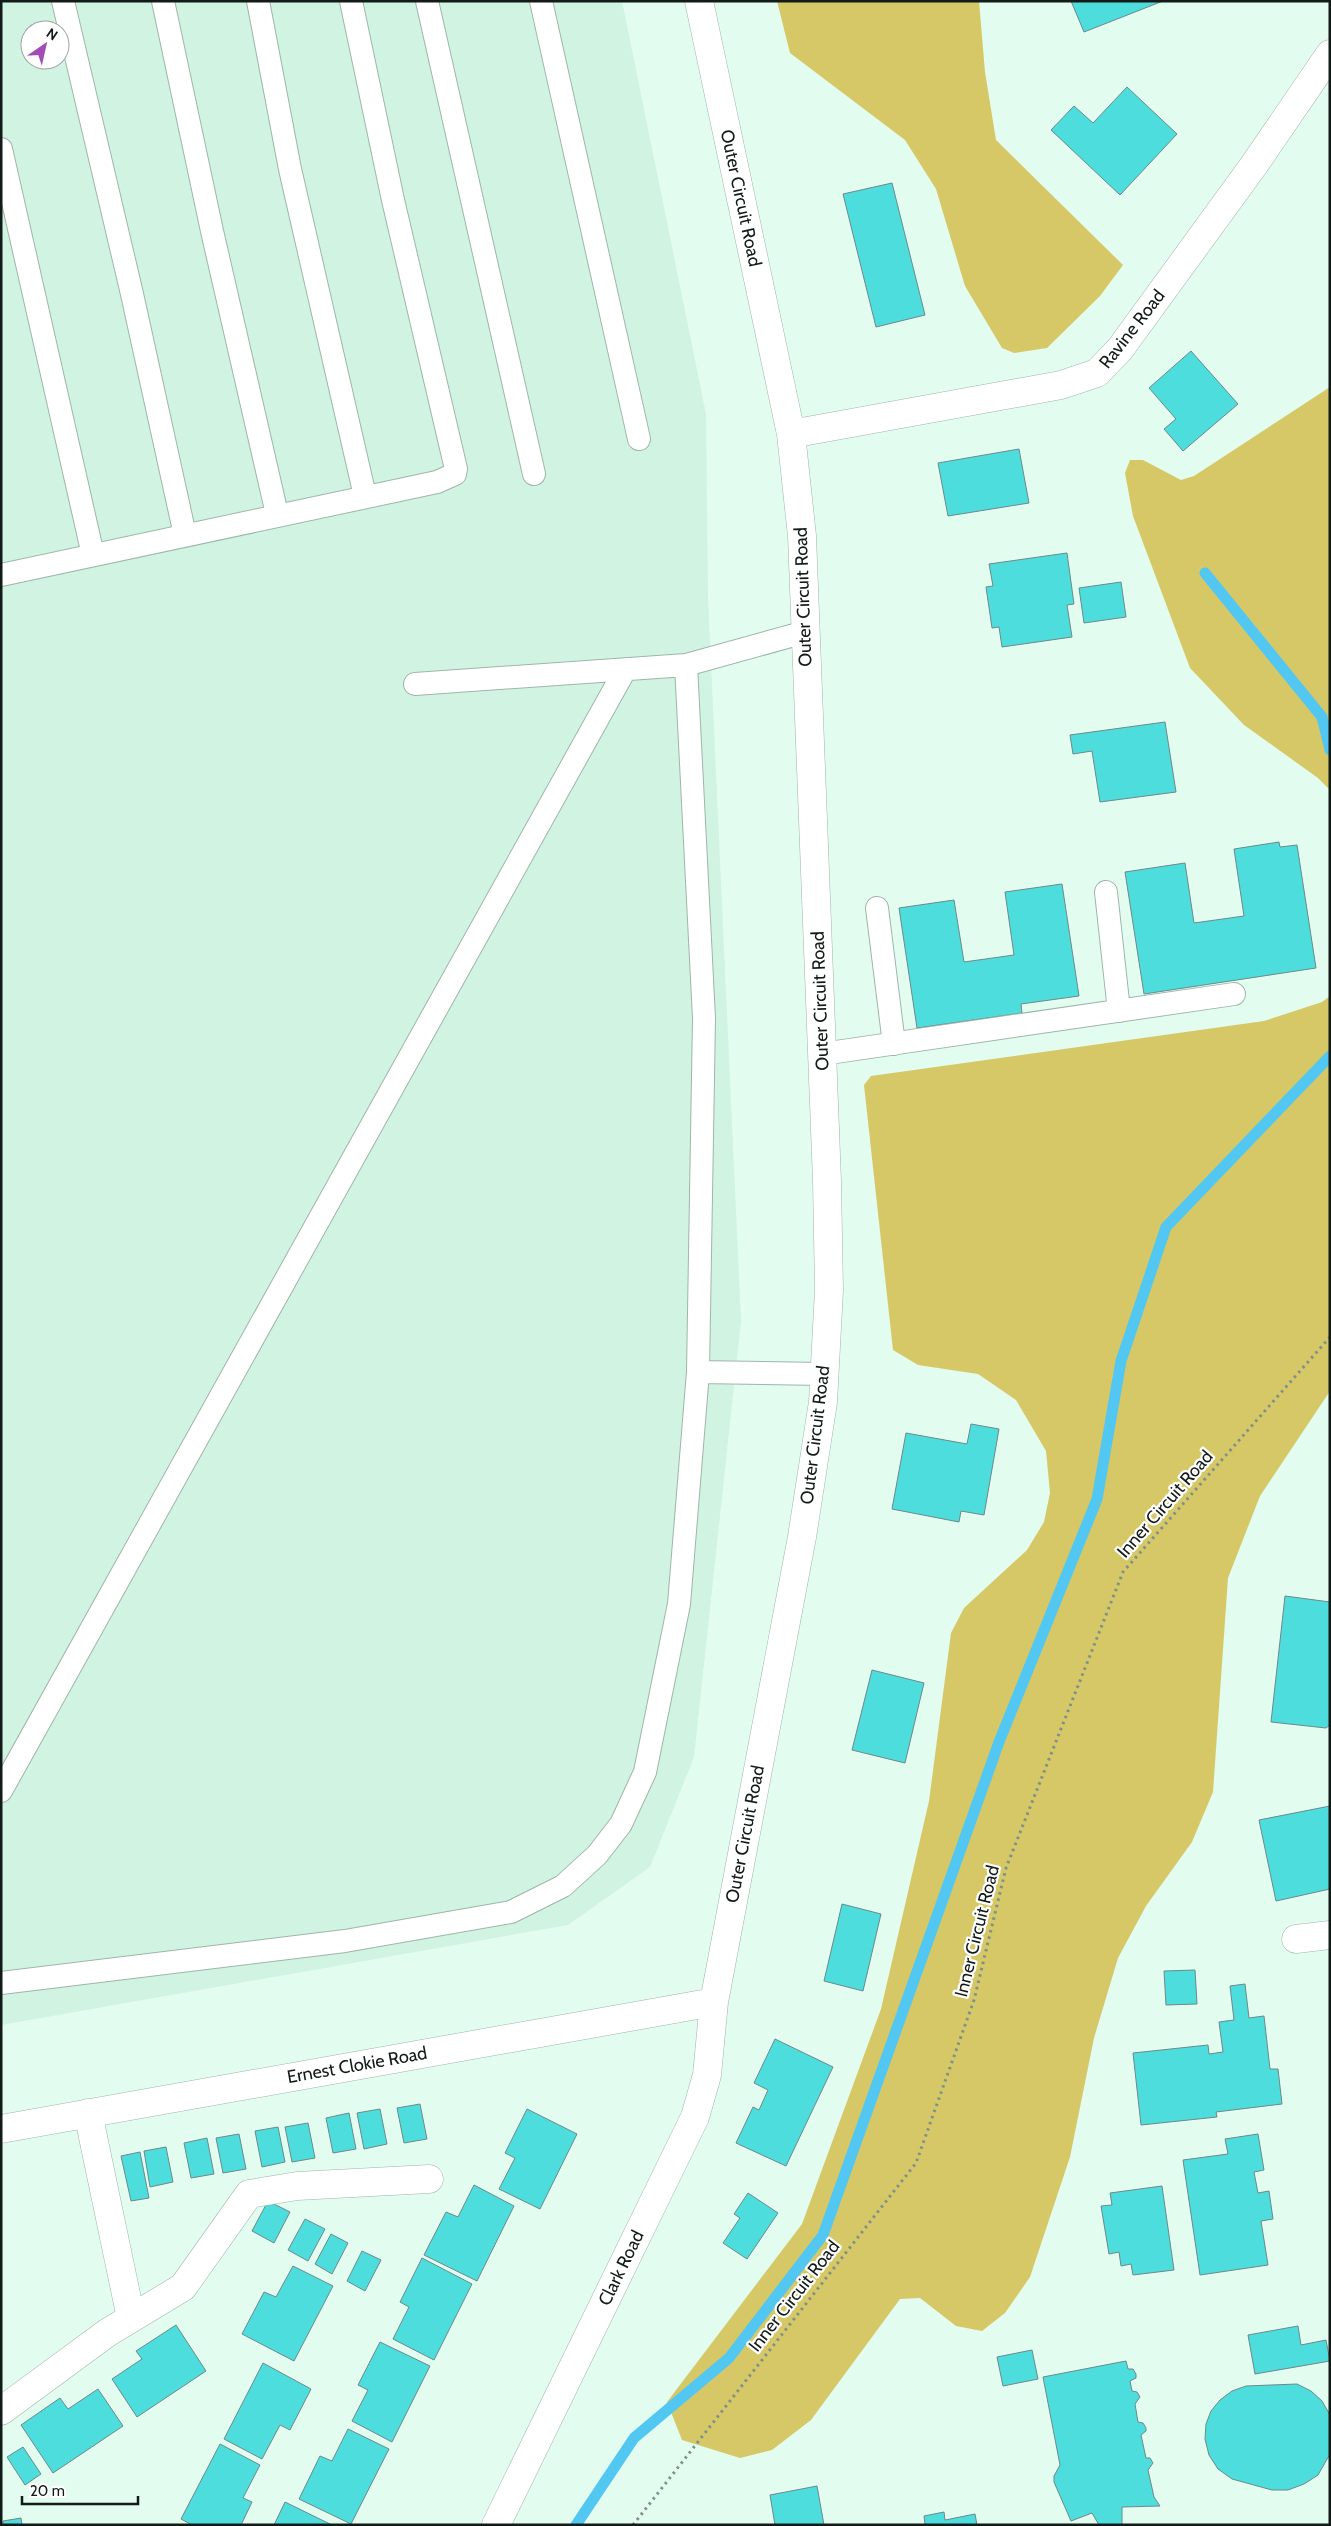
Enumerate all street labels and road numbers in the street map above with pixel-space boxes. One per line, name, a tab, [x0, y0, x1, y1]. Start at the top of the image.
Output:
street label: Outer Circuit Road	[716, 127, 766, 269]
street label: Ravine Road	[1094, 285, 1170, 373]
street label: Outer Circuit Road	[790, 527, 816, 667]
street label: Outer Circuit Road	[807, 931, 833, 1071]
street label: Outer Circuit Road	[796, 1364, 834, 1506]
street label: Inner Circuit Road	[1112, 1446, 1218, 1562]
street label: Outer Circuit Road	[721, 1763, 769, 1905]
street label: Inner Circuit Road	[950, 1863, 1004, 1999]
street label: Ernest Clokie Road	[285, 2042, 429, 2088]
street label: Clark Road	[593, 2227, 649, 2309]
street label: Inner Circuit Road	[744, 2236, 844, 2356]

